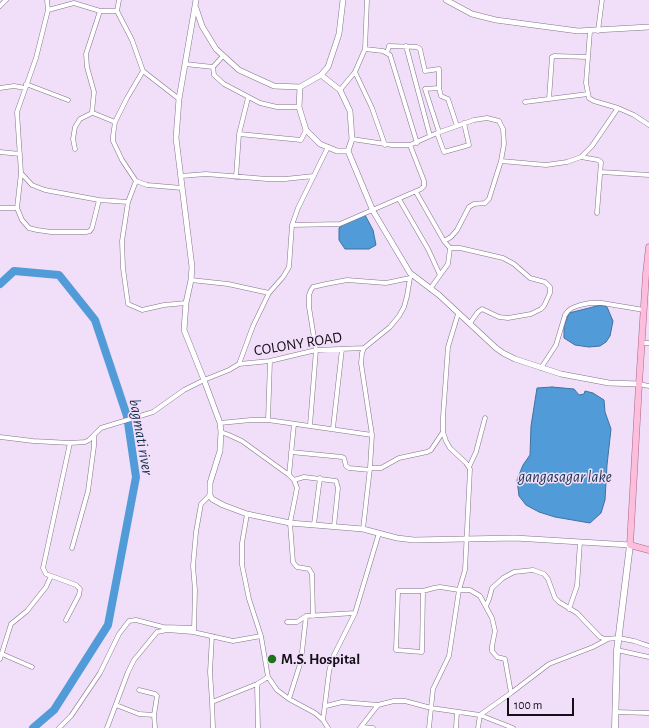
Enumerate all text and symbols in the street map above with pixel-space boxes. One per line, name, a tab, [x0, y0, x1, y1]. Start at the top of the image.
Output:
street label: COLONY ROAD	[253, 328, 343, 360]
water label: bagmati river	[125, 397, 157, 477]
water label: gangasagar lake	[518, 467, 612, 487]
place label: M.S. Hospital	[281, 650, 360, 668]
marker: M.S. Hospital	[266, 653, 278, 665]
scale bar	[509, 690, 576, 716]
text: 100 m	[514, 699, 542, 711]

